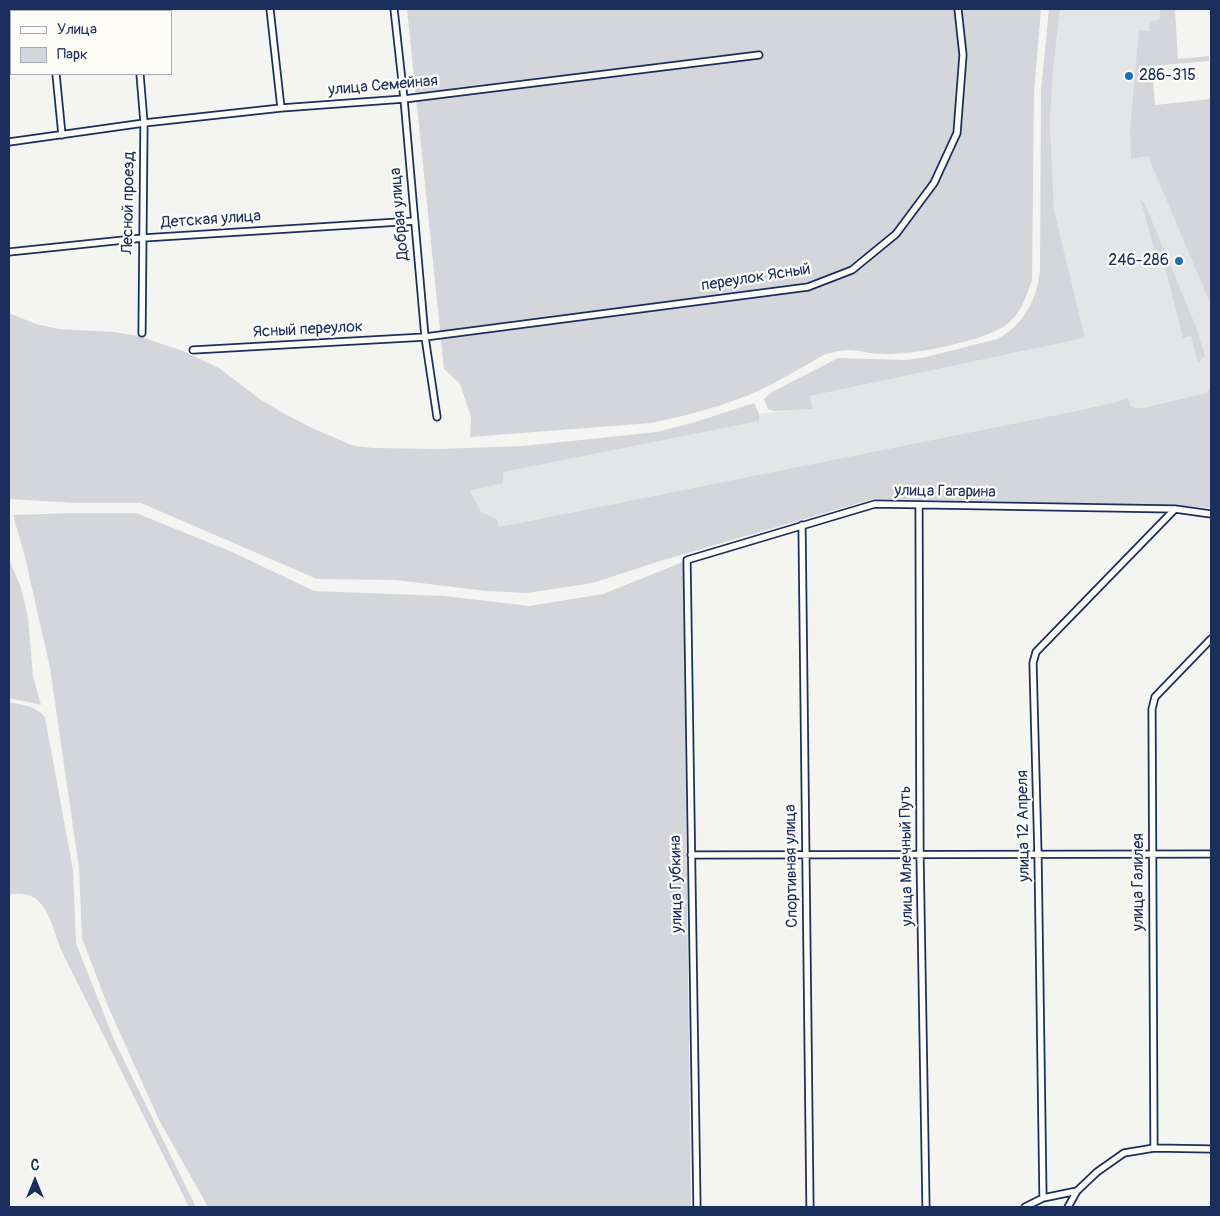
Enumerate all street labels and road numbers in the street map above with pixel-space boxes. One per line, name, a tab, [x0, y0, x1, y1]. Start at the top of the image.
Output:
street label: улица Семейная	[327, 72, 439, 100]
street label: Лесной проезд	[119, 151, 139, 255]
street label: Добрая улица	[386, 167, 414, 261]
street label: Детская улица	[160, 207, 262, 233]
street label: переулок Ясный	[700, 260, 812, 296]
street label: Ясный переулок	[252, 318, 364, 342]
street label: улица Гагарина	[894, 482, 996, 502]
street label: улица 12 Апреля	[1013, 770, 1035, 882]
street label: улица Млечный Путь	[896, 786, 918, 926]
street label: Спортивная улица	[781, 804, 803, 928]
street label: улица Галилея	[1129, 833, 1149, 931]
street label: улица Губкина	[667, 835, 687, 933]

